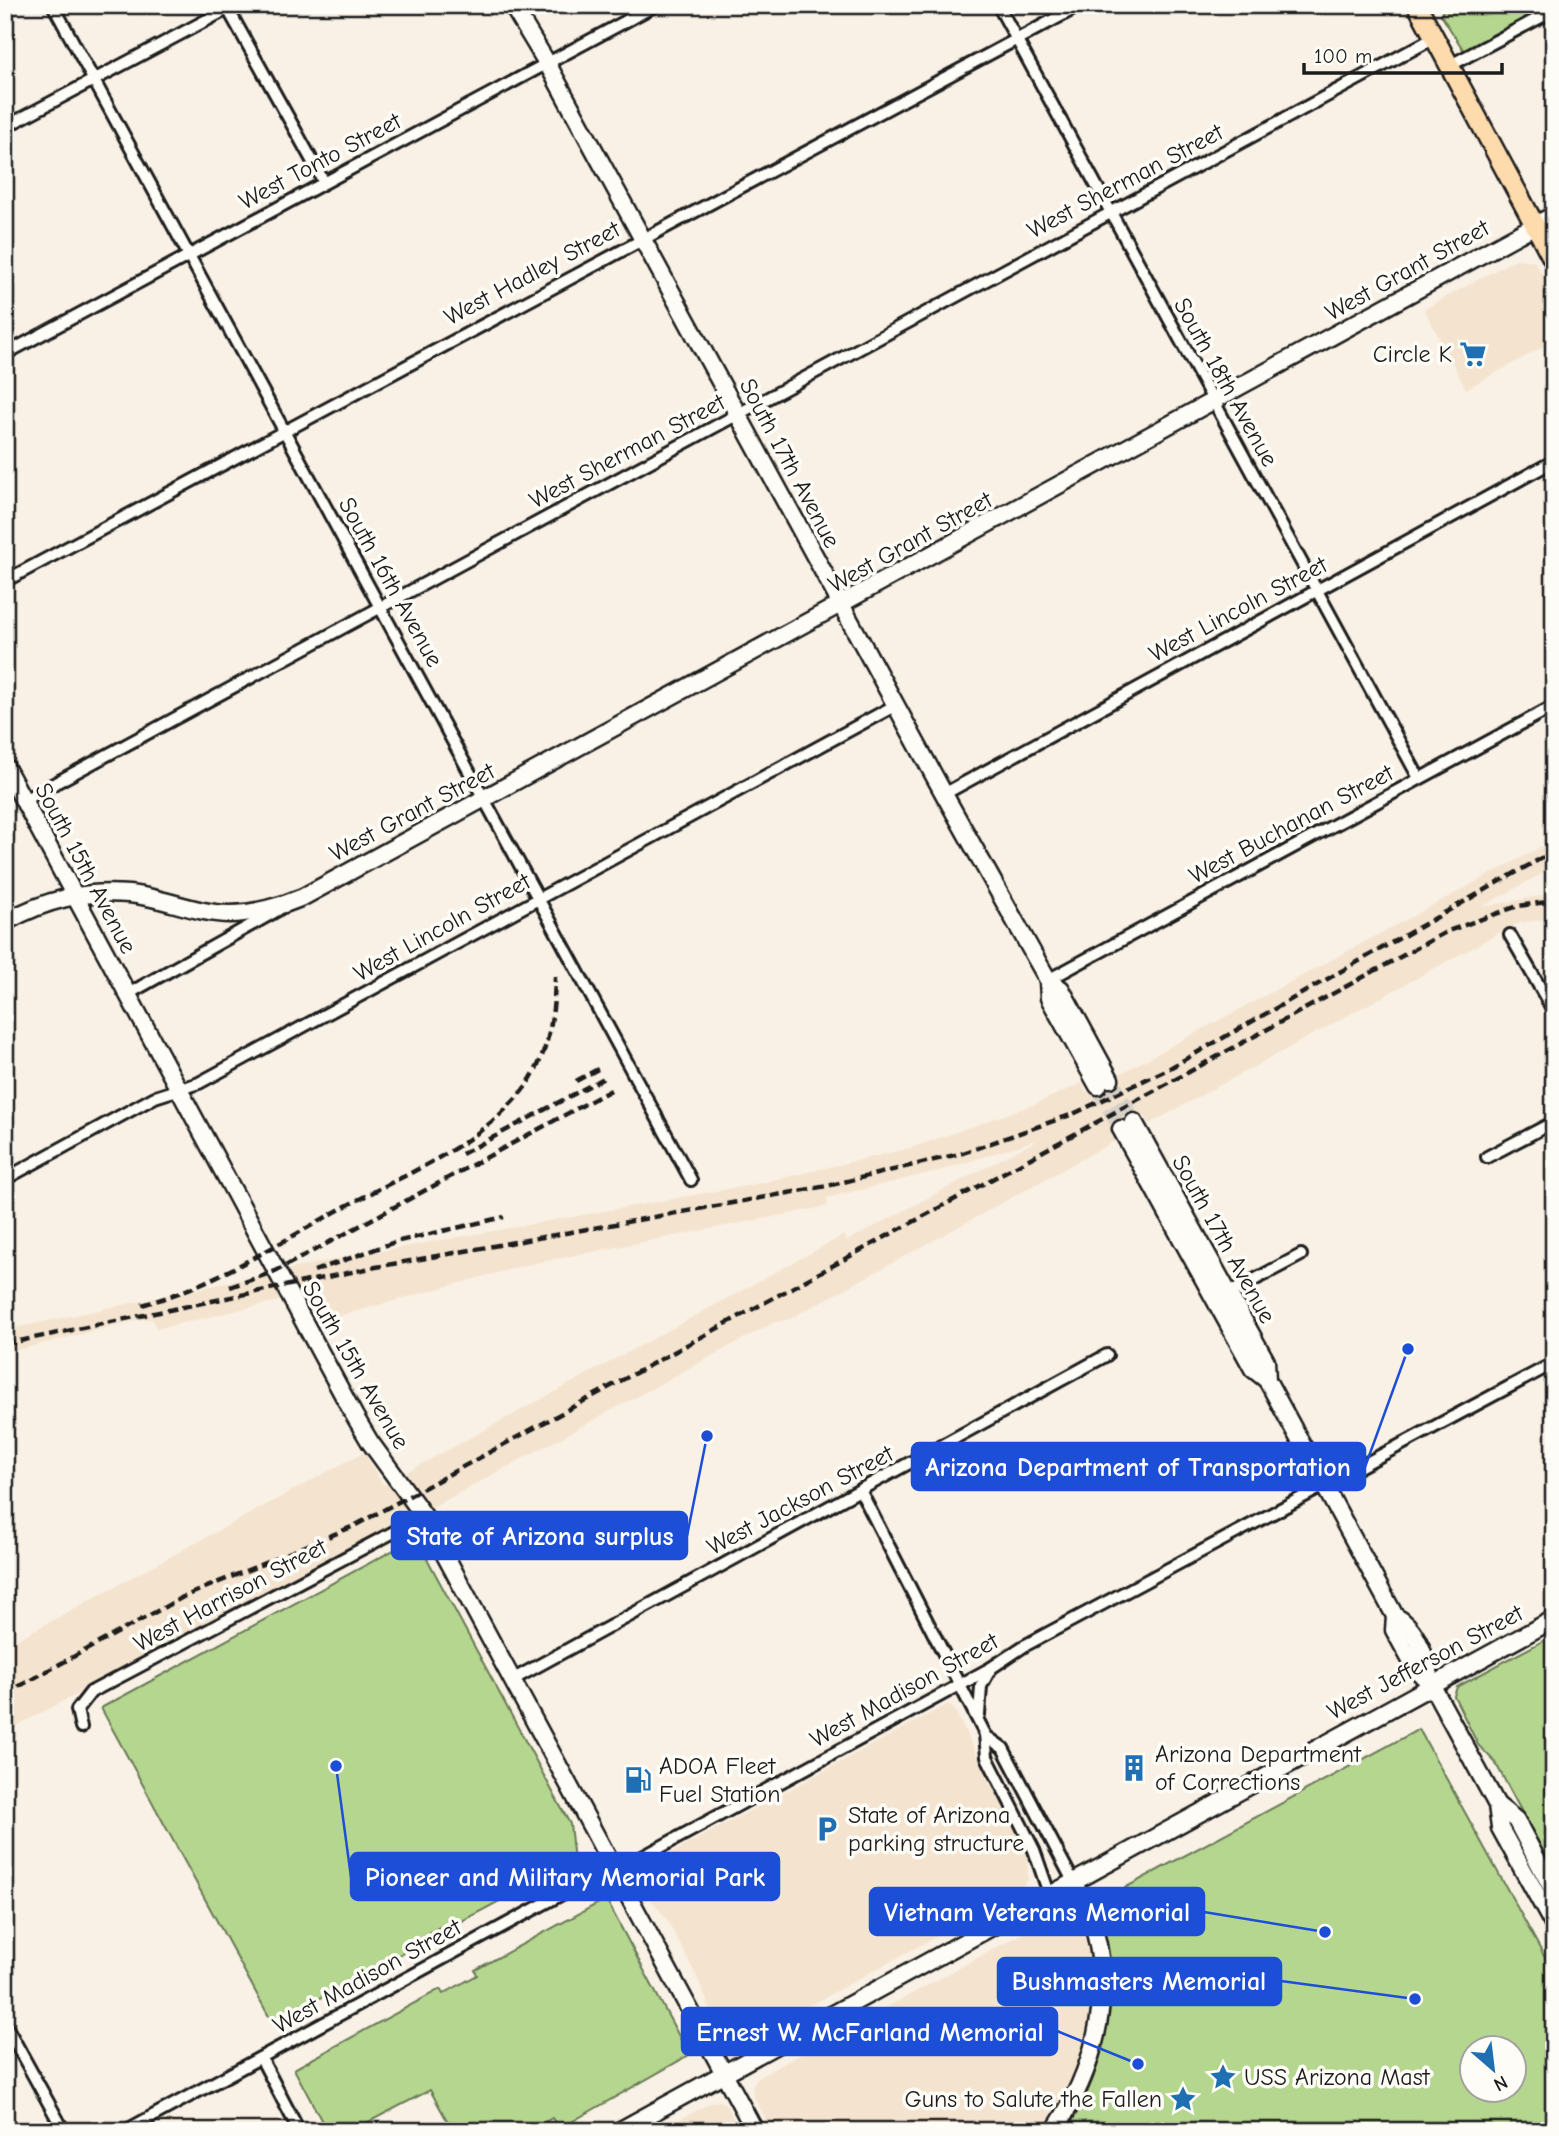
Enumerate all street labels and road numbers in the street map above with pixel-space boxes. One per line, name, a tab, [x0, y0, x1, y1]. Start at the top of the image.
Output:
street label: West Tonto Street	[234, 106, 407, 215]
street label: West Sherman Street	[1022, 117, 1229, 244]
street label: West Grant Street	[1320, 213, 1495, 327]
street label: West Hadley Street	[439, 214, 626, 331]
street label: South 18th Avenue	[1168, 293, 1284, 471]
street label: South 17th Avenue	[734, 374, 846, 552]
street label: West Sherman Street	[524, 387, 731, 514]
street label: West Grant Street	[823, 485, 998, 599]
street label: South 16th Avenue	[333, 492, 449, 672]
street label: West Lincoln Street	[1144, 550, 1333, 668]
street label: West Grant Street	[325, 756, 500, 867]
street label: West Buchanan Street	[1184, 758, 1399, 890]
street label: South 15th Avenue	[29, 778, 143, 958]
street label: West Lincoln Street	[349, 866, 536, 987]
street label: South 17th Avenue	[1166, 1150, 1282, 1328]
street label: South 15th Avenue	[297, 1276, 415, 1454]
street label: West Jackson Street	[702, 1439, 899, 1561]
street label: West Harrison Street	[129, 1532, 332, 1658]
street label: West Jefferson Street	[1322, 1598, 1529, 1725]
street label: West Madison Street	[805, 1626, 1004, 1753]
street label: West Madison Street	[268, 1912, 467, 2039]

